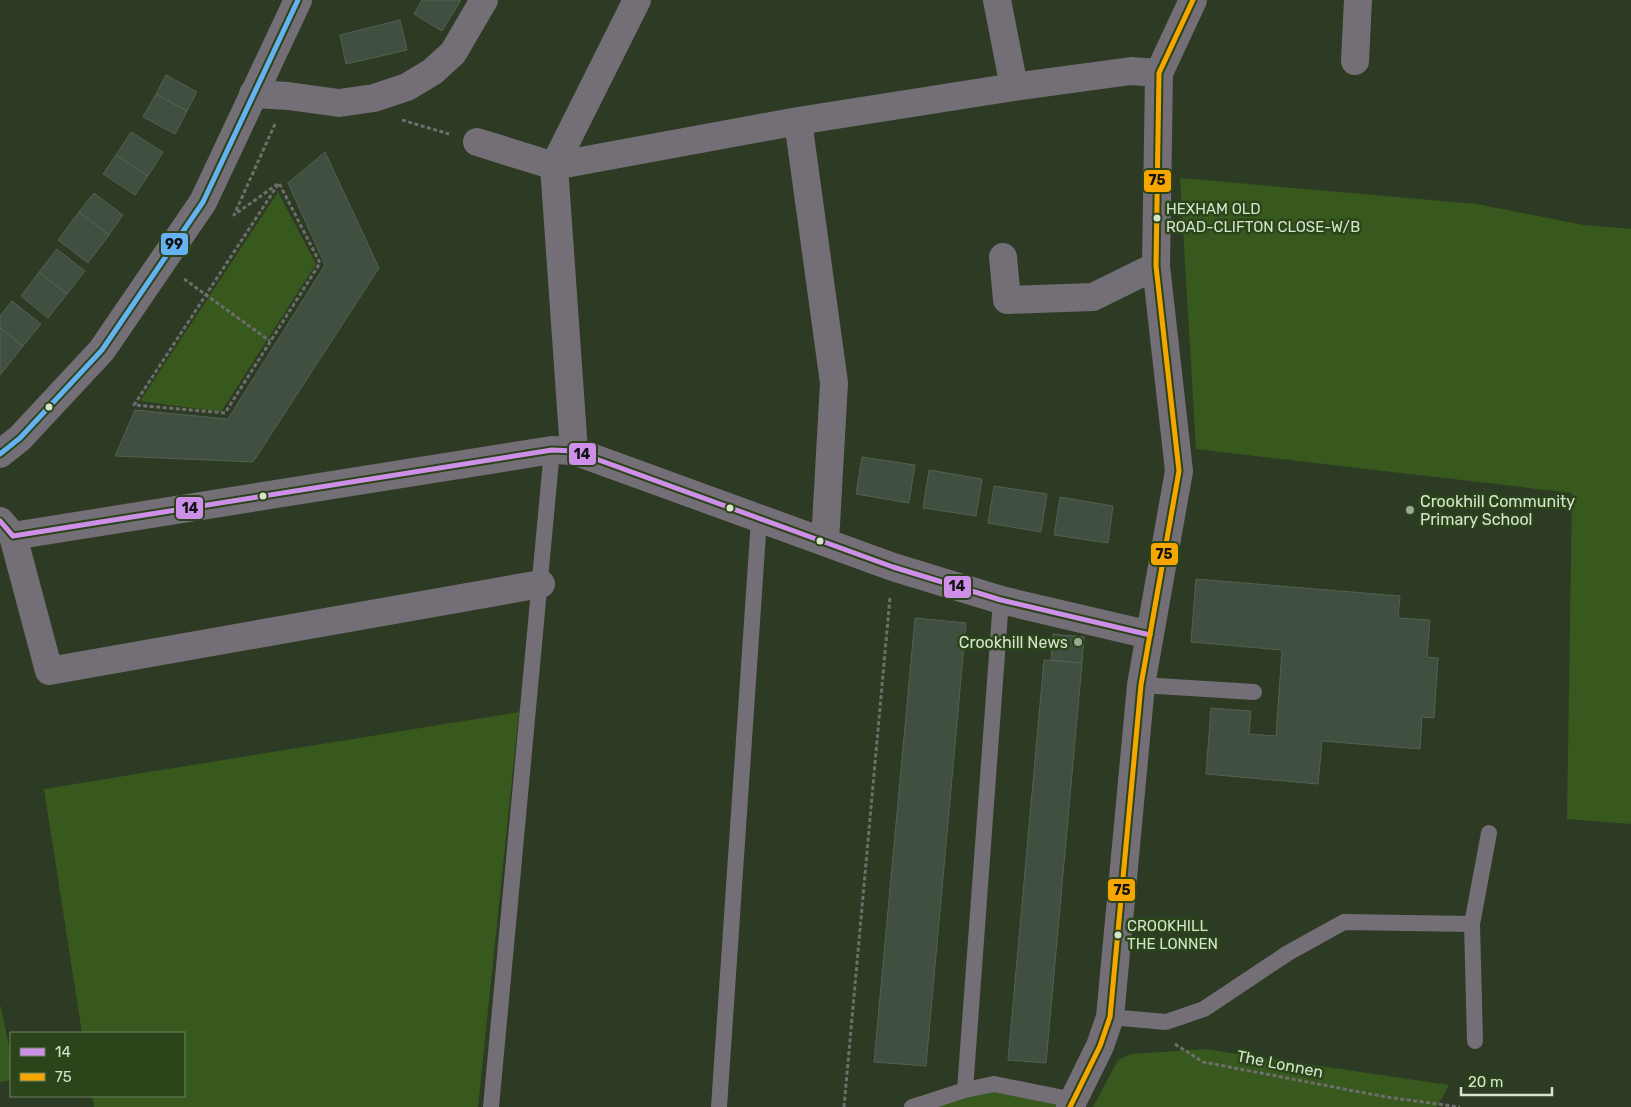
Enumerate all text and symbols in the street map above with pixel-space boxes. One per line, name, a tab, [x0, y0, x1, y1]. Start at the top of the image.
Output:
line badge: 75	[1143, 169, 1172, 193]
text: 75	[1148, 172, 1166, 189]
place label: HEXHAM OLD ROAD-CLIFTON CLOSE-W/B	[1166, 200, 1360, 236]
marker: HEXHAM OLD ROAD-CLIFTON CLOSE-W/B	[1152, 213, 1162, 223]
line badge: 99	[160, 232, 189, 256]
text: 99	[165, 236, 183, 253]
unlabelled marker	[44, 402, 54, 412]
line badge: 14	[568, 442, 597, 466]
text: 14	[574, 446, 591, 463]
unlabelled marker	[258, 491, 268, 501]
place label: Crookhill Community Primary School	[1420, 492, 1575, 529]
line badge: 14	[175, 496, 204, 520]
text: 14	[182, 500, 199, 517]
unlabelled marker	[725, 503, 735, 513]
marker: Crookhill Community Primary School	[1404, 504, 1416, 516]
unlabelled marker	[815, 536, 825, 546]
line badge: 75	[1150, 542, 1179, 566]
text: 75	[1155, 546, 1173, 563]
line badge: 14	[943, 575, 972, 599]
text: 14	[949, 578, 966, 595]
place label: Crookhill News	[959, 633, 1068, 652]
marker: Crookhill News	[1072, 636, 1084, 648]
line badge: 75	[1107, 878, 1136, 902]
text: 75	[1113, 882, 1131, 899]
place label: CROOKHILL THE LONNEN	[1127, 917, 1218, 953]
marker: CROOKHILL THE LONNEN	[1113, 930, 1123, 940]
legend	[10, 1032, 185, 1097]
text: 14	[55, 1043, 71, 1061]
street label: The Lonnen	[1235, 1046, 1325, 1082]
scale bar	[1461, 1064, 1552, 1096]
text: 75	[55, 1068, 72, 1086]
text: 20 m	[1468, 1073, 1503, 1091]

